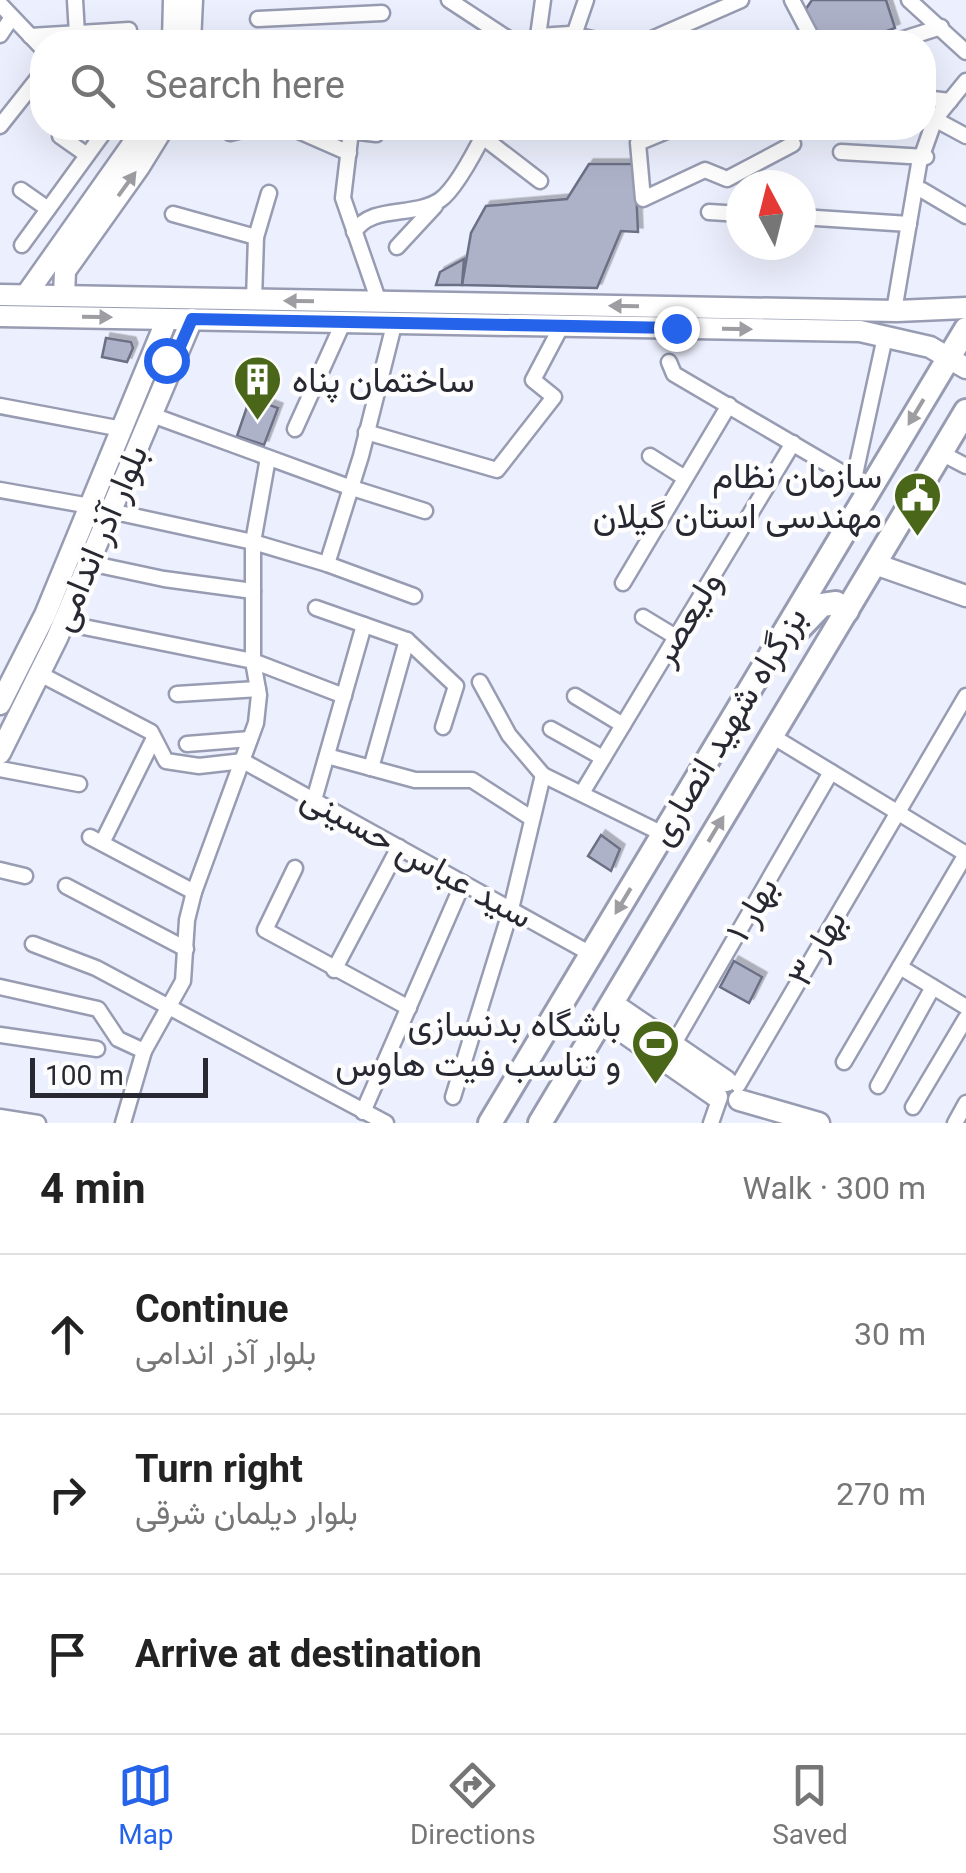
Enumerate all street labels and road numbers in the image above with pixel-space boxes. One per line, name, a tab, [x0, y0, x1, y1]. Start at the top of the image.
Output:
street label: بلوار آذر اندامی	[41, 439, 158, 638]
street label: ولیعصر	[643, 564, 732, 674]
street label: بزرگراه شهید انصاری	[641, 599, 816, 853]
street label: سید عباس حسینی	[295, 777, 539, 937]
street label: بهار ۱	[717, 869, 788, 949]
street label: بهار ۳	[779, 903, 856, 994]

